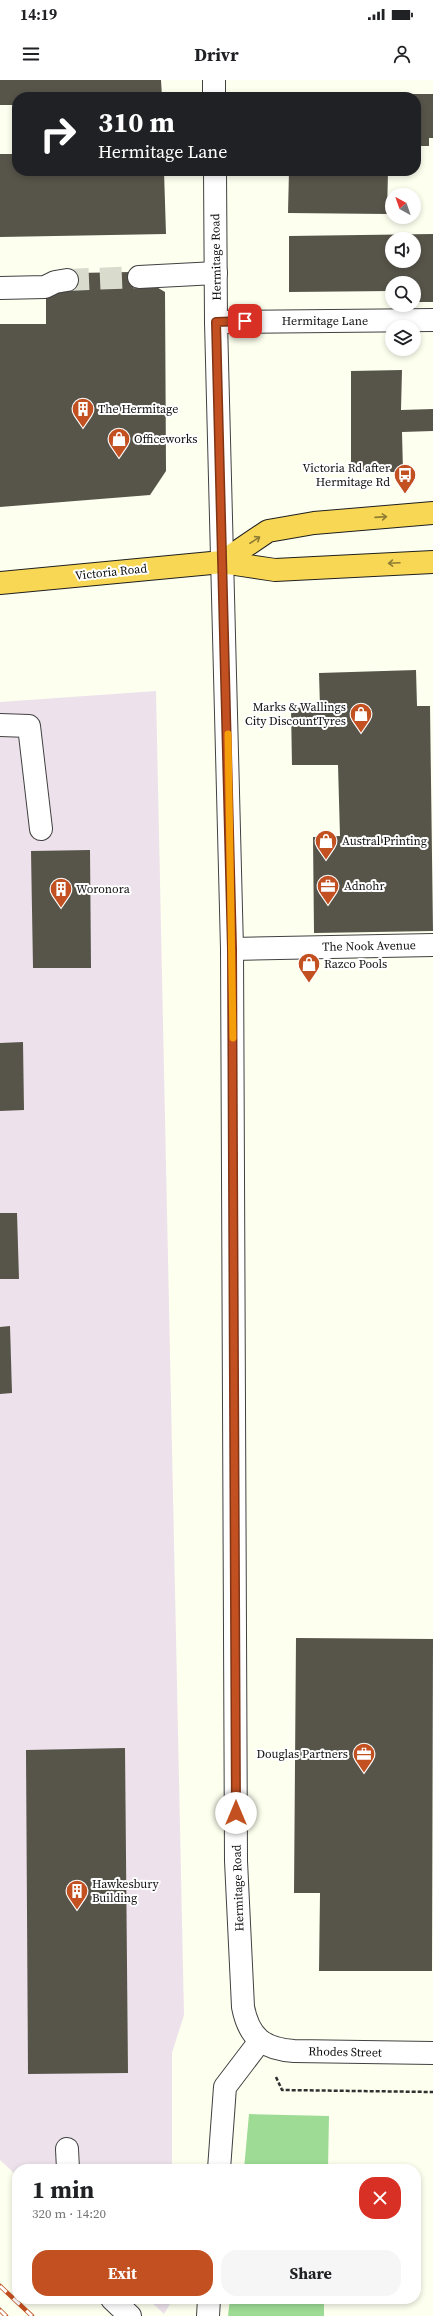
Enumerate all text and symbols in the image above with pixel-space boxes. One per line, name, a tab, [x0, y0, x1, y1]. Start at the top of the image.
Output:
text: 14:19	[20, 4, 57, 25]
text: Drivr	[194, 42, 239, 67]
icon: menu	[20, 43, 42, 65]
icon: person	[391, 43, 413, 65]
text: 310 m	[98, 103, 175, 141]
icon: right	[32, 108, 84, 160]
text: Hermitage Lane	[98, 139, 227, 164]
north arrow	[385, 188, 421, 224]
map controls	[385, 188, 421, 356]
street label: Hermitage Road	[207, 213, 225, 301]
button: sound	[385, 232, 421, 268]
button: search	[385, 276, 421, 312]
pin	[228, 304, 262, 338]
icon: arrive	[234, 310, 256, 332]
street label: Hermitage Lane	[282, 313, 368, 329]
button: layers	[385, 320, 421, 356]
building icon: The Hermitage	[70, 396, 96, 429]
place label: The Hermitage	[98, 401, 178, 417]
shop icon: Officeworks	[106, 426, 132, 459]
place label: Officeworks	[134, 431, 197, 447]
place label: Victoria Rd after Hermitage Rd	[302, 460, 390, 490]
bus stop icon: Victoria Rd after Hermitage Rd	[392, 462, 418, 495]
one-way arrow	[374, 513, 387, 520]
one-way arrow	[249, 536, 260, 544]
street label: Victoria Road	[74, 560, 148, 584]
one-way arrow	[388, 560, 401, 567]
place label: Marks & Wallings City DiscountTyres	[245, 699, 346, 729]
shop icon: Marks & Wallings City DiscountTyres	[348, 701, 374, 734]
shop icon: Austral Printing	[313, 828, 339, 861]
place label: Austral Printing	[342, 833, 427, 849]
office icon: Adnohr	[315, 873, 341, 906]
building icon: Woronora	[48, 876, 74, 909]
place label: Adnohr	[344, 878, 385, 894]
place label: Woronora	[76, 881, 131, 897]
street label: The Nook Avenue	[322, 937, 416, 955]
shop icon: Razco Pools	[296, 951, 322, 984]
place label: Razco Pools	[324, 956, 387, 972]
office icon: Douglas Partners	[351, 1741, 377, 1774]
place label: Douglas Partners	[257, 1746, 348, 1762]
position arrow	[215, 1792, 257, 1834]
street label: Hermitage Road	[228, 1844, 248, 1932]
place label: Hawkesbury Building	[92, 1876, 160, 1906]
building icon: Hawkesbury Building	[64, 1878, 90, 1911]
street label: Rhodes Street	[308, 2043, 382, 2061]
text: 1 min	[32, 2173, 94, 2206]
button: close	[359, 2177, 401, 2219]
text: 320 m · 14:20	[32, 2205, 106, 2222]
button: Exit	[32, 2250, 213, 2296]
button: Share	[221, 2250, 401, 2296]

